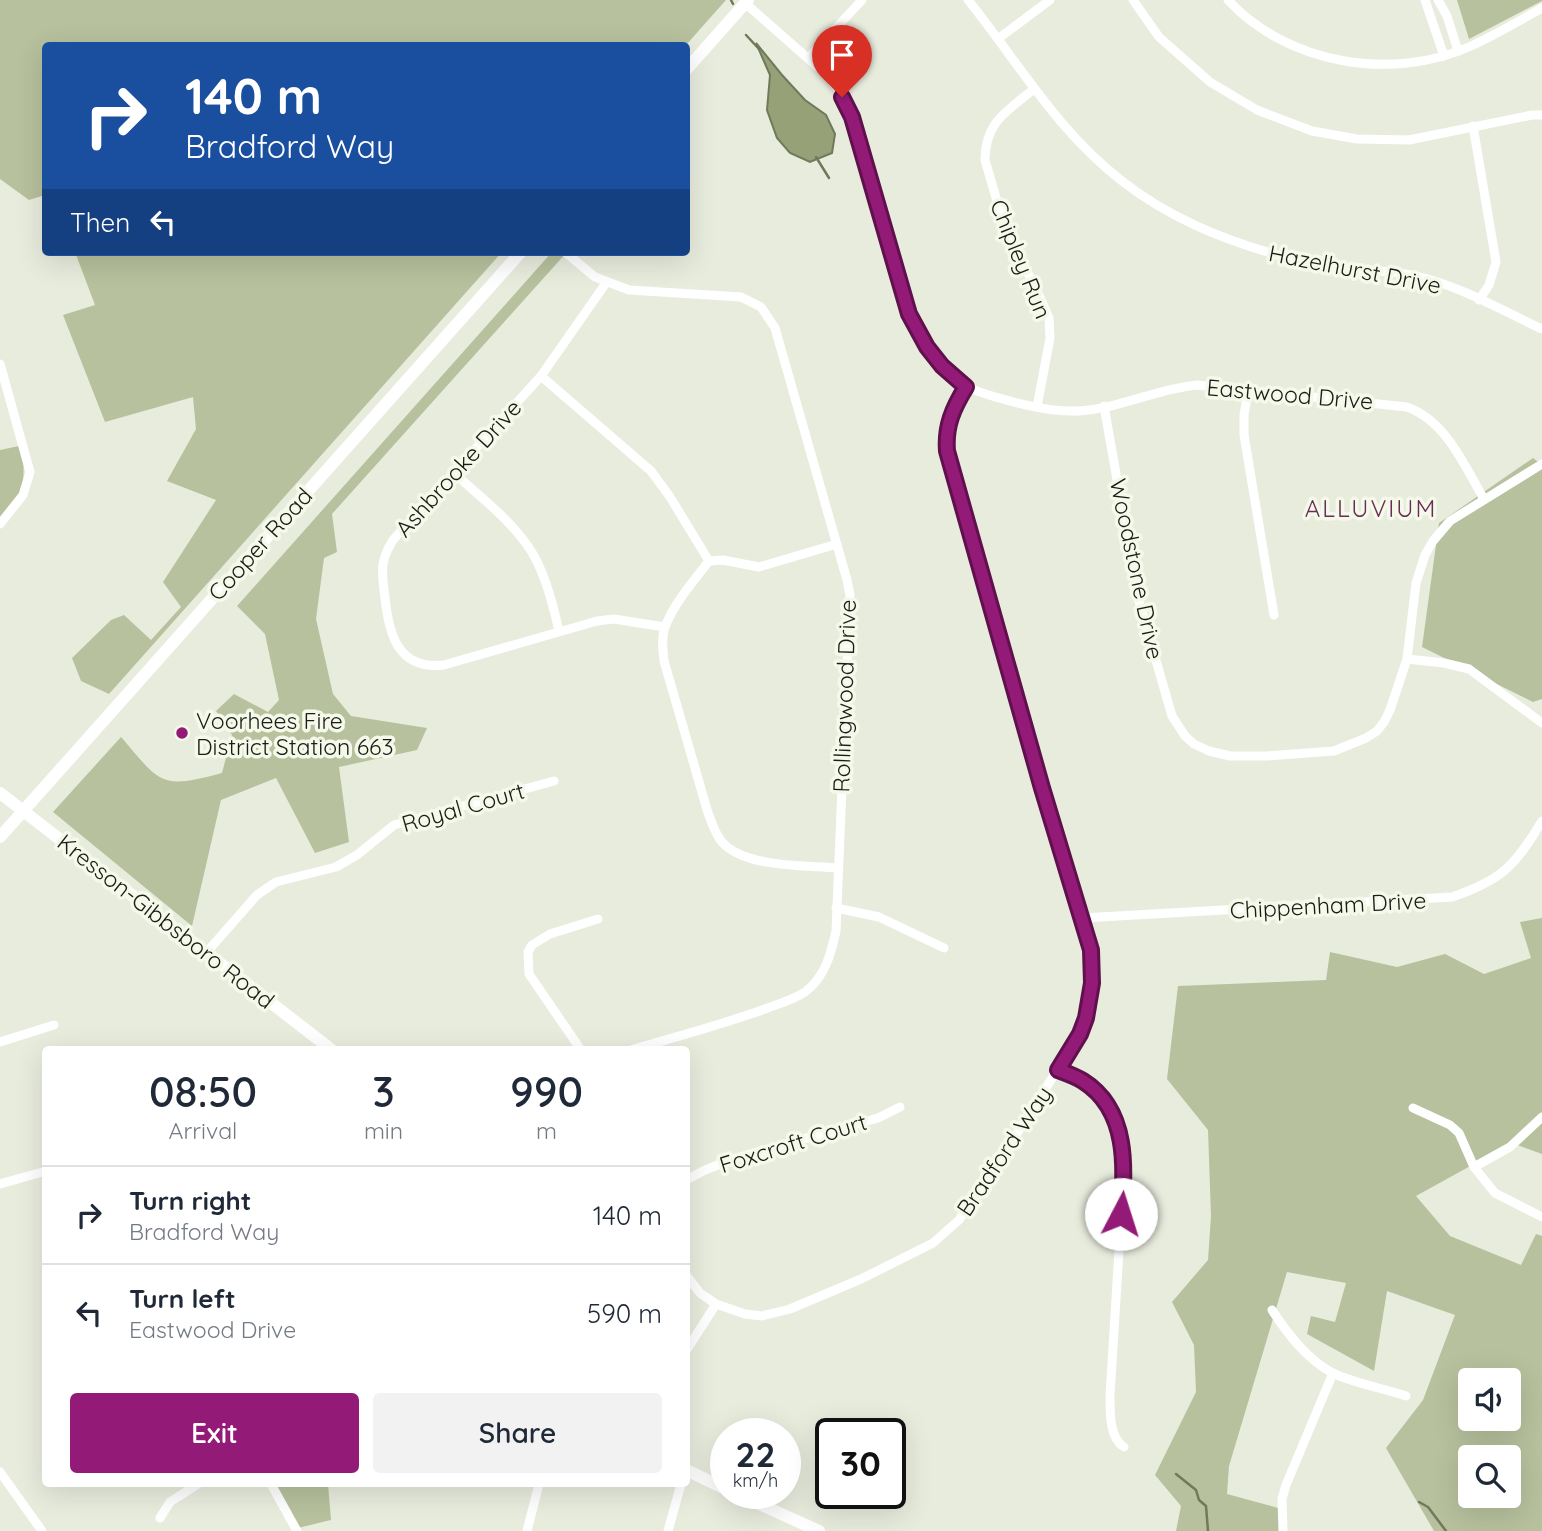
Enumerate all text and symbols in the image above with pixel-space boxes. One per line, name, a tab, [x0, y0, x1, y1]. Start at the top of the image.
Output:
pin	[812, 25, 872, 97]
icon: arrive	[823, 36, 861, 74]
text: 140 m	[185, 65, 322, 126]
icon: right	[70, 70, 161, 161]
text: Bradford Way	[185, 126, 394, 166]
street label: Chipley Run	[984, 195, 1058, 323]
icon: left	[144, 203, 182, 241]
text: Then	[70, 206, 130, 239]
street label: Hazelhurst Drive	[1266, 238, 1444, 300]
street label: Eastwood Drive	[1205, 372, 1375, 416]
street label: Ashbrooke Drive	[389, 393, 527, 543]
street label: Woodstone Drive	[1104, 476, 1170, 662]
street label: Cooper Road	[202, 482, 318, 606]
district label: ALLUVIUM	[1305, 493, 1437, 523]
street label: Rollingwood Drive	[826, 599, 862, 793]
place label: Voorhees Fire District Station 663	[196, 706, 393, 761]
marker: Voorhees Fire District Station 663	[174, 725, 190, 741]
street label: Royal Court	[398, 776, 528, 838]
street label: Kresson-Gibbsboro Road	[52, 827, 280, 1015]
street label: Chippenham Drive	[1229, 885, 1427, 925]
text: 08:50	[149, 1065, 257, 1118]
text: 3	[372, 1065, 395, 1118]
text: 990	[510, 1065, 583, 1118]
street label: Bradford Way	[950, 1081, 1058, 1221]
street label: Foxcroft Court	[716, 1107, 870, 1179]
text: Arrival	[169, 1116, 237, 1145]
text: min	[364, 1116, 403, 1145]
text: m	[536, 1116, 557, 1145]
position arrow	[1084, 1177, 1158, 1251]
text: Turn right	[129, 1184, 251, 1217]
icon: right	[70, 1196, 108, 1234]
text: 140 m	[593, 1199, 662, 1232]
text: Bradford Way	[129, 1217, 279, 1246]
text: Turn left	[129, 1282, 236, 1315]
icon: left	[70, 1294, 108, 1332]
text: 590 m	[587, 1297, 662, 1330]
text: Eastwood Drive	[129, 1315, 296, 1344]
map controls	[1458, 1368, 1521, 1508]
button: sound	[1458, 1368, 1521, 1431]
button: Exit	[70, 1393, 359, 1473]
button: Share	[373, 1393, 662, 1473]
speed limit sign: 30	[815, 1418, 906, 1509]
text: 22	[736, 1432, 775, 1476]
button: search	[1458, 1445, 1521, 1508]
text: km/h	[733, 1469, 778, 1492]

